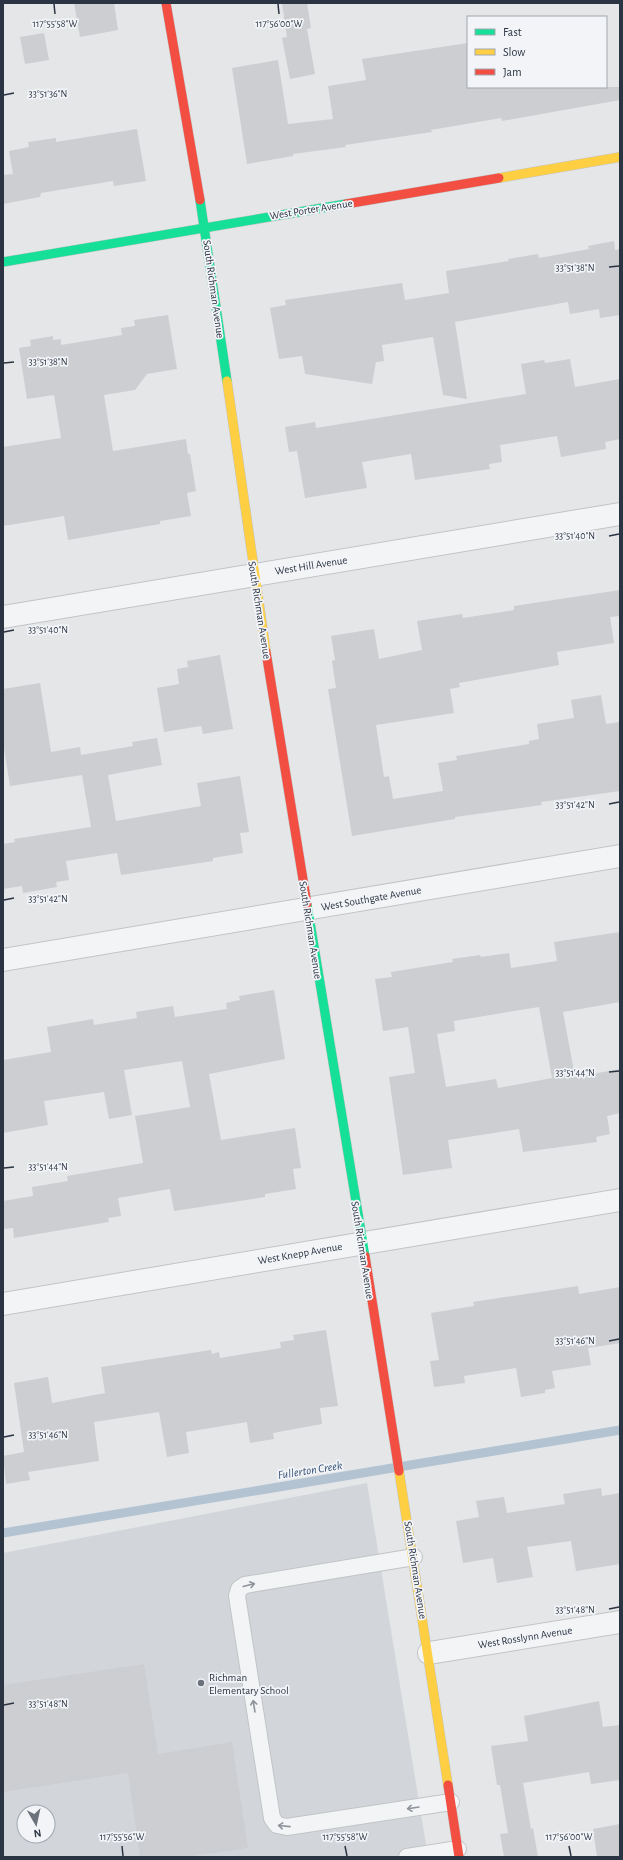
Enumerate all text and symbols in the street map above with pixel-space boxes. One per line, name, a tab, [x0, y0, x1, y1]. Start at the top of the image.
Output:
legend	[467, 16, 607, 88]
text: 117°55'58"W	[33, 19, 77, 29]
text: 117°56'00"W	[256, 19, 303, 29]
text: Fast	[503, 26, 522, 38]
text: Slow	[503, 46, 525, 58]
text: Jam	[503, 66, 522, 78]
text: 33°51'36"N	[29, 89, 67, 99]
street label: West Porter Avenue	[269, 198, 353, 221]
street label: South Richman Avenue	[201, 239, 226, 339]
text: 33°51'38"N	[556, 263, 594, 273]
text: 33°51'38"N	[29, 357, 67, 367]
text: 33°51'40"N	[555, 531, 595, 541]
street label: West Hill Avenue	[274, 554, 348, 577]
street label: South Richman Avenue	[246, 560, 273, 660]
text: 33°51'40"N	[28, 625, 68, 635]
text: 33°51'42"N	[555, 800, 595, 810]
street label: South Richman Avenue	[297, 880, 324, 980]
street label: West Southgate Avenue	[320, 884, 422, 913]
text: 33°51'42"N	[28, 894, 68, 904]
text: 33°51'44"N	[555, 1068, 595, 1078]
text: 33°51'44"N	[28, 1162, 68, 1172]
street label: South Richman Avenue	[349, 1200, 376, 1300]
street label: West Knepp Avenue	[257, 1241, 343, 1266]
text: 33°51'46"N	[555, 1336, 595, 1346]
text: 33°51'46"N	[28, 1430, 68, 1440]
water label: Fullerton Creek	[277, 1459, 344, 1481]
street label: South Richman Avenue	[402, 1520, 429, 1620]
one-way arrow	[243, 1580, 256, 1588]
text: 33°51'48"N	[555, 1605, 595, 1615]
street label: West Rosslynn Avenue	[477, 1625, 573, 1650]
place label: Richman Elementary School	[209, 1672, 289, 1696]
marker: Richman Elementary School	[196, 1678, 206, 1688]
text: 33°51'48"N	[28, 1699, 68, 1709]
one-way arrow	[250, 1699, 258, 1712]
north arrow	[16, 1804, 56, 1844]
one-way arrow	[407, 1804, 420, 1812]
one-way arrow	[278, 1822, 291, 1829]
text: N	[33, 1827, 42, 1839]
text: 117°55'56"W	[100, 1832, 144, 1842]
text: 117°55'58"W	[323, 1832, 367, 1842]
text: 117°56'00"W	[546, 1832, 593, 1842]

